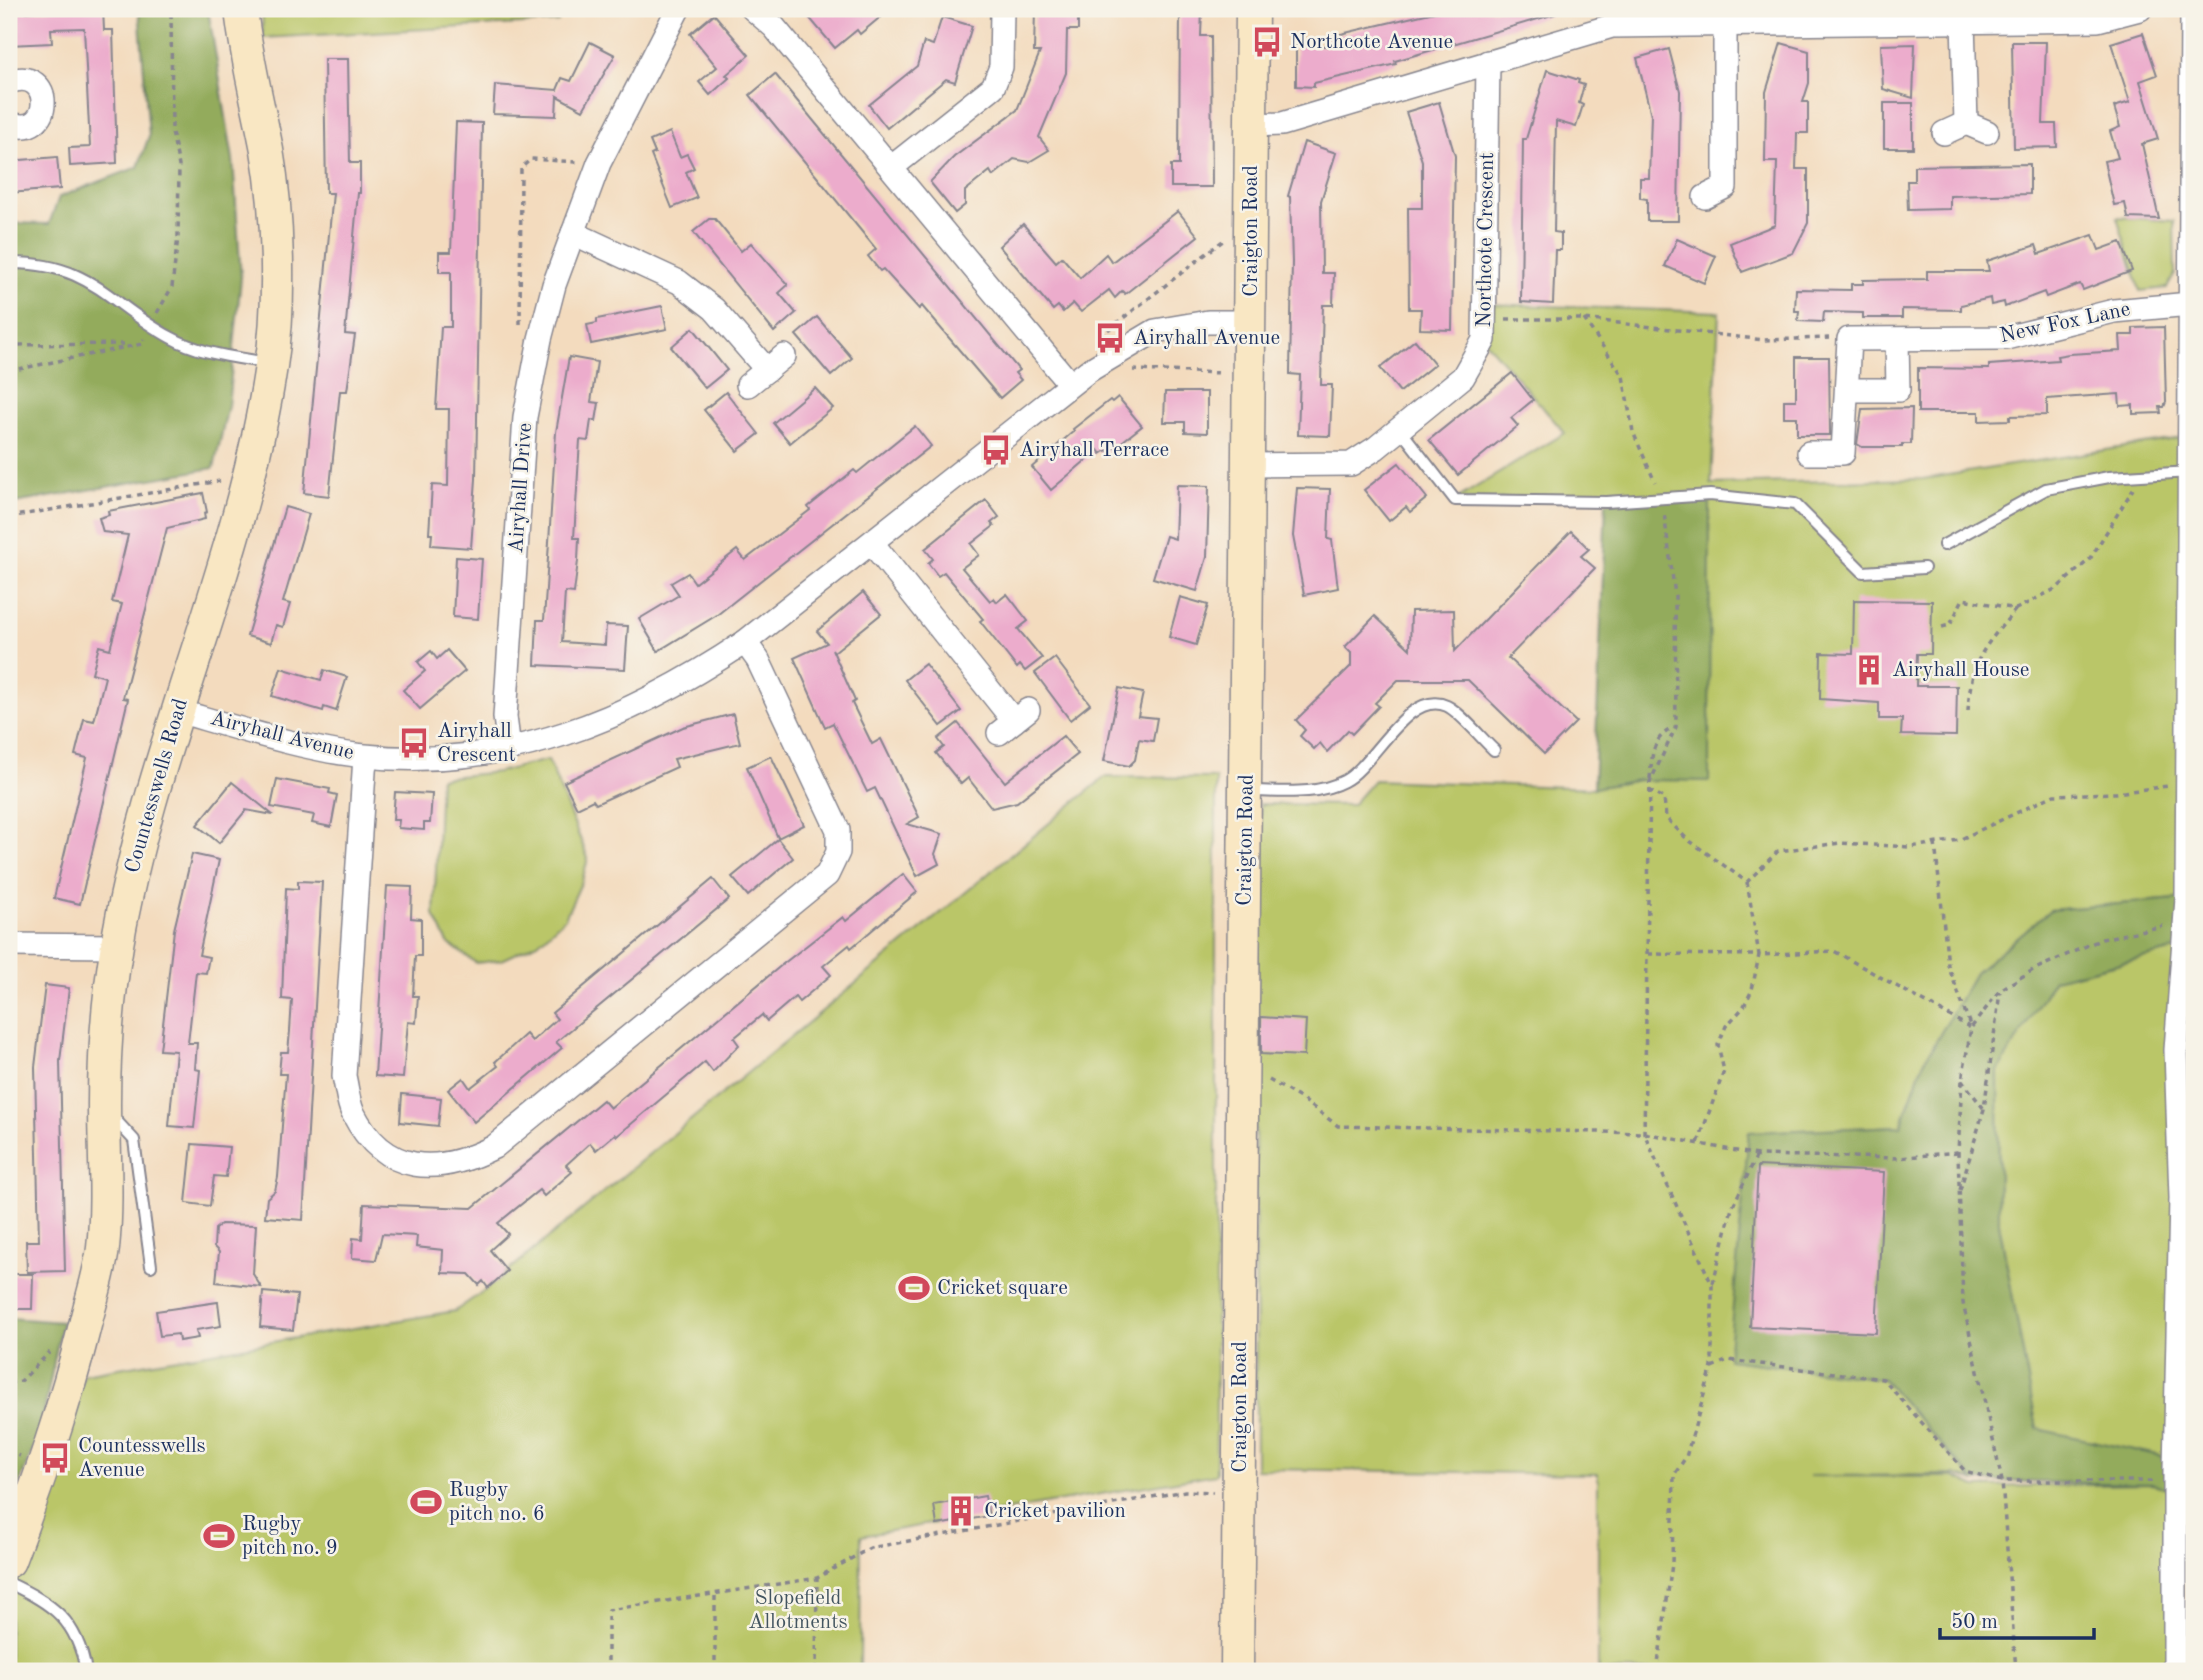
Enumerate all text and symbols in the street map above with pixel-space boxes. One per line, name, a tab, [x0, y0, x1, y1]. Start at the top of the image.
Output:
bus stop icon: Northcote Avenue	[1250, 25, 1284, 59]
place label: Northcote Avenue	[1290, 32, 1453, 53]
street label: Northcote Crescent	[1474, 152, 1498, 328]
street label: Craigton Road	[1241, 165, 1262, 297]
street label: New Fox Lane	[1998, 299, 2132, 347]
bus stop icon: Airyhall Avenue	[1093, 321, 1127, 355]
place label: Airyhall Avenue	[1133, 328, 1280, 349]
street label: Airyhall Drive	[506, 422, 536, 554]
bus stop icon: Airyhall Terrace	[979, 433, 1013, 467]
place label: Airyhall Terrace	[1019, 440, 1169, 461]
building icon: Airyhall House	[1852, 653, 1886, 687]
place label: Airyhall House	[1892, 660, 2029, 681]
street label: Countesswells Road	[122, 696, 192, 876]
street label: Airyhall Avenue	[208, 708, 356, 764]
place label: Airyhall Crescent	[437, 721, 516, 766]
bus stop icon: Airyhall Crescent	[397, 726, 431, 760]
street label: Craigton Road	[1234, 774, 1258, 906]
sports icon: Cricket square	[897, 1271, 931, 1305]
place label: Cricket square	[937, 1278, 1068, 1299]
street label: Craigton Road	[1230, 1341, 1251, 1473]
place label: Countesswells Avenue	[78, 1436, 206, 1481]
bus stop icon: Countesswells Avenue	[38, 1441, 72, 1475]
place label: Rugby pitch no. 6	[449, 1480, 545, 1525]
sports icon: Rugby pitch no. 6	[409, 1485, 443, 1519]
building icon: Cricket pavilion	[944, 1494, 978, 1528]
place label: Cricket pavilion	[984, 1501, 1126, 1522]
place label: Rugby pitch no. 9	[242, 1514, 338, 1559]
sports icon: Rugby pitch no. 9	[202, 1519, 236, 1553]
park label: Slopefield Allotments	[748, 1588, 848, 1633]
scale bar	[1940, 1596, 2094, 1640]
text: 50 m	[1951, 1612, 1998, 1633]

